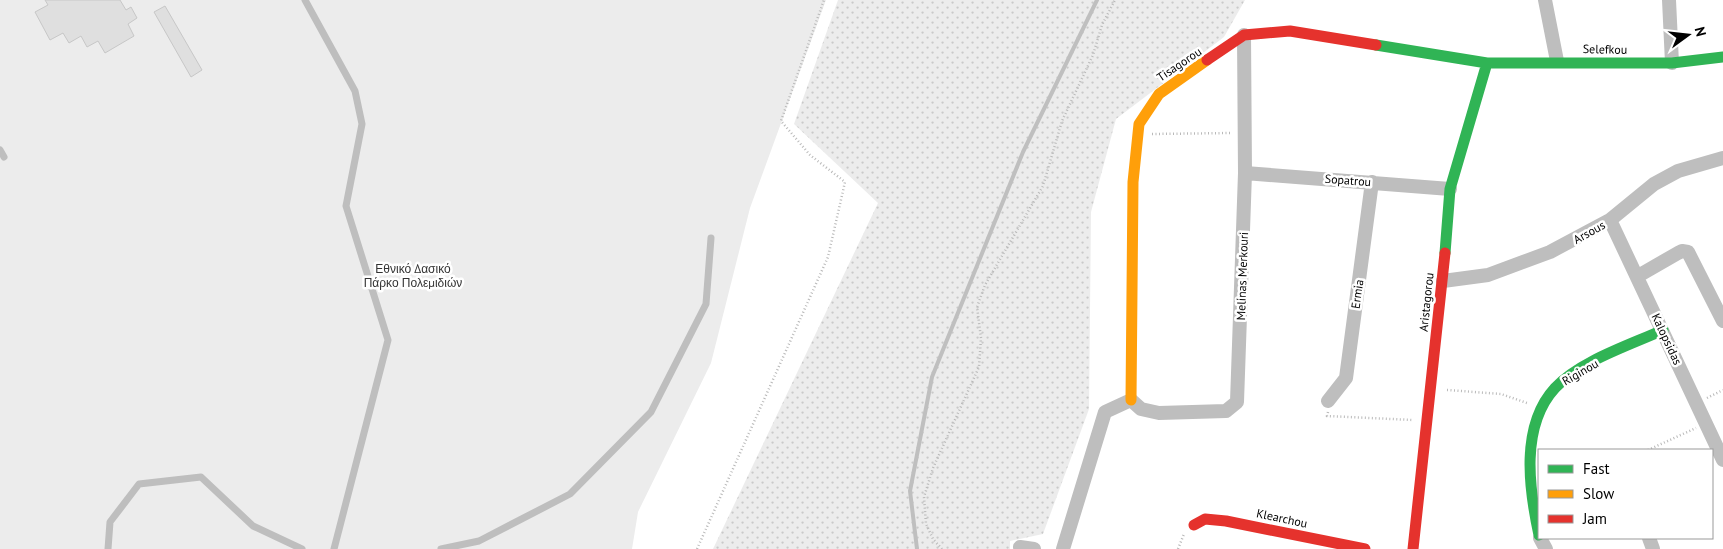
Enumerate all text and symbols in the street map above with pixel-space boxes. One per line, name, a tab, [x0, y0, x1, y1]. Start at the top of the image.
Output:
north arrow	[1663, 10, 1713, 60]
text: N	[1691, 25, 1710, 38]
street label: Selefkou	[1583, 41, 1627, 57]
street label: Tisagorou	[1154, 44, 1204, 84]
street label: Sopatrou	[1324, 171, 1372, 189]
street label: Arsous	[1570, 217, 1608, 247]
street label: Melinas Merkouri	[1233, 231, 1251, 321]
park label: Εθνικό Δασικό Πάρκο Πολεμιδιών	[364, 261, 462, 290]
street label: Aristagorou	[1415, 272, 1437, 332]
street label: Ermia	[1348, 278, 1366, 310]
street label: Kalopsidas	[1649, 311, 1685, 367]
street label: Riginou	[1559, 356, 1601, 388]
legend	[1538, 449, 1713, 539]
text: Fast	[1583, 459, 1610, 478]
text: Slow	[1583, 484, 1614, 503]
street label: Klearchou	[1255, 505, 1309, 531]
text: Jam	[1582, 509, 1607, 528]

